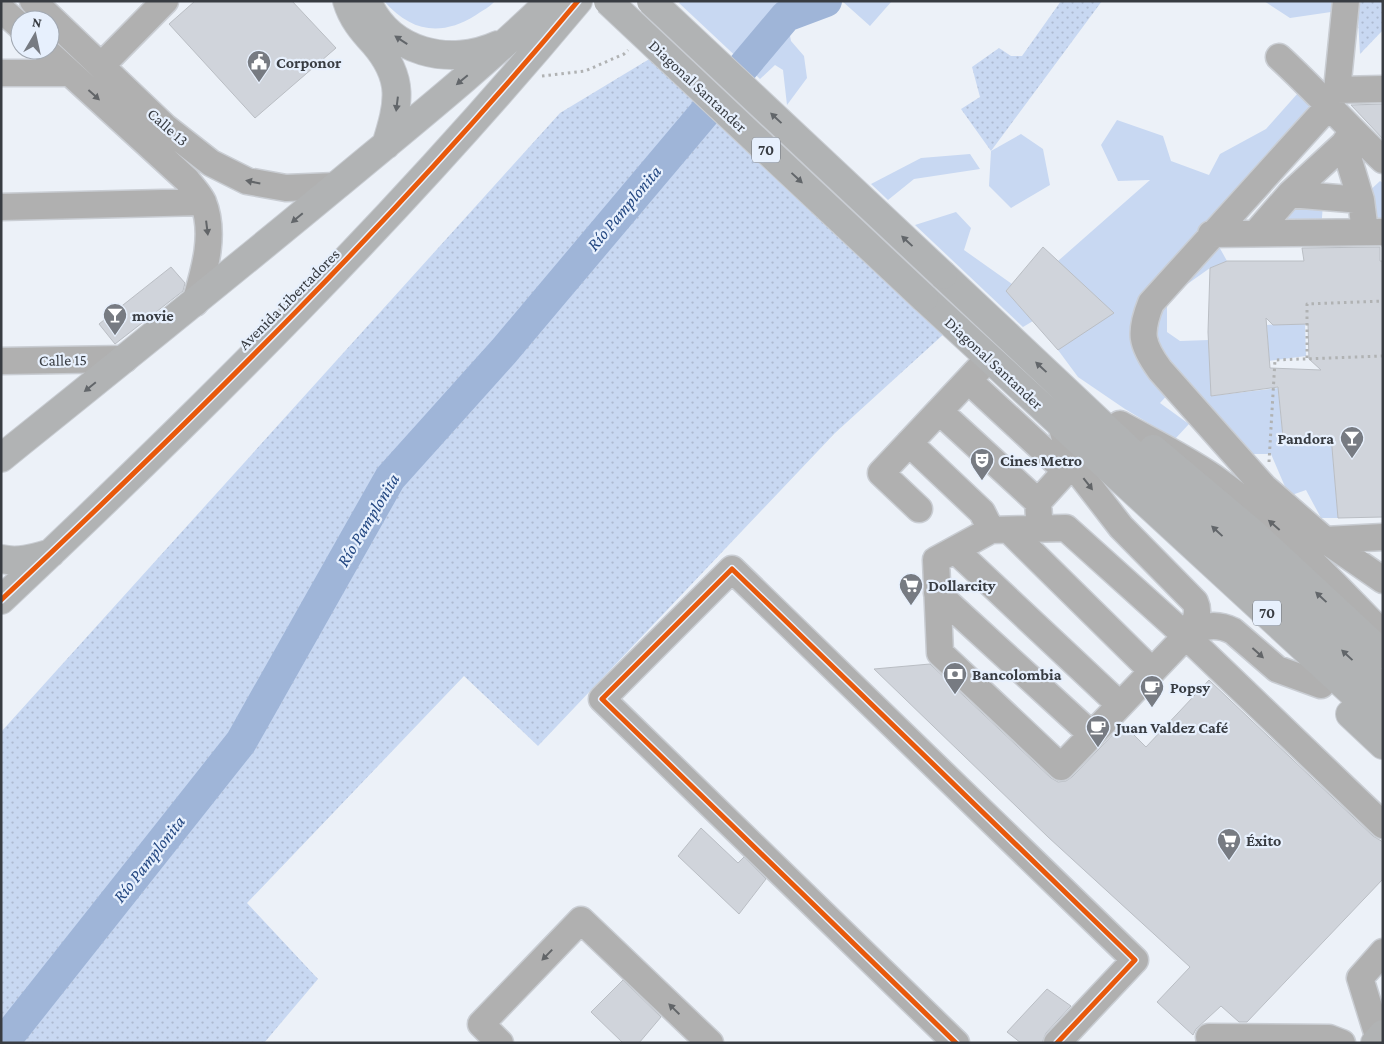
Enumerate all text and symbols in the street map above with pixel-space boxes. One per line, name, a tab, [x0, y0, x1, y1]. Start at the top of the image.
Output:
north arrow	[10, 10, 60, 60]
text: N	[31, 14, 43, 31]
one-way arrow	[394, 35, 407, 45]
street label: Diagonal Santander	[645, 37, 750, 136]
public building icon: Corponor	[246, 49, 272, 83]
place label: Corponor	[276, 54, 342, 71]
one-way arrow	[456, 75, 469, 86]
one-way arrow	[88, 89, 100, 101]
one-way arrow	[393, 97, 401, 113]
street label: Calle 13	[144, 105, 192, 149]
one-way arrow	[771, 112, 783, 124]
road number: 70	[752, 138, 780, 162]
water label: Río Pamplonita	[583, 161, 666, 254]
one-way arrow	[790, 172, 802, 184]
one-way arrow	[245, 178, 260, 186]
one-way arrow	[291, 213, 304, 224]
one-way arrow	[203, 221, 211, 237]
one-way arrow	[902, 235, 914, 247]
street label: Avenida Libertadores	[235, 245, 343, 353]
bar icon: movie	[102, 302, 128, 336]
place label: movie	[132, 307, 174, 324]
street label: Diagonal Santander	[941, 314, 1046, 413]
street label: Calle 15	[39, 351, 87, 369]
one-way arrow	[1035, 361, 1047, 373]
one-way arrow	[84, 382, 97, 393]
bar icon: Pandora	[1339, 425, 1365, 459]
place label: Pandora	[1277, 430, 1334, 447]
theatre icon: Cines Metro	[969, 447, 995, 481]
place label: Cines Metro	[1000, 452, 1082, 469]
water label: Río Pamplonita	[333, 470, 404, 570]
one-way arrow	[1082, 478, 1093, 491]
one-way arrow	[1267, 520, 1280, 531]
one-way arrow	[1211, 525, 1223, 537]
supermarket icon: Dollarcity	[898, 572, 924, 606]
place label: Dollarcity	[928, 577, 996, 594]
one-way arrow	[1316, 591, 1328, 603]
road number: 70	[1253, 600, 1281, 626]
one-way arrow	[1252, 647, 1264, 659]
one-way arrow	[1342, 649, 1354, 661]
bank icon: Bancolombia	[942, 661, 968, 695]
place label: Bancolombia	[972, 666, 1062, 683]
cafe icon: Popsy	[1139, 674, 1165, 708]
place label: Popsy	[1170, 679, 1210, 696]
cafe icon: Juan Valdez Café	[1085, 714, 1111, 748]
place label: Juan Valdez Café	[1114, 719, 1229, 736]
water label: Río Pamplonita	[109, 811, 189, 906]
supermarket icon: Éxito	[1216, 827, 1242, 861]
place label: Éxito	[1246, 832, 1281, 849]
one-way arrow	[541, 948, 553, 960]
one-way arrow	[669, 1003, 681, 1015]

